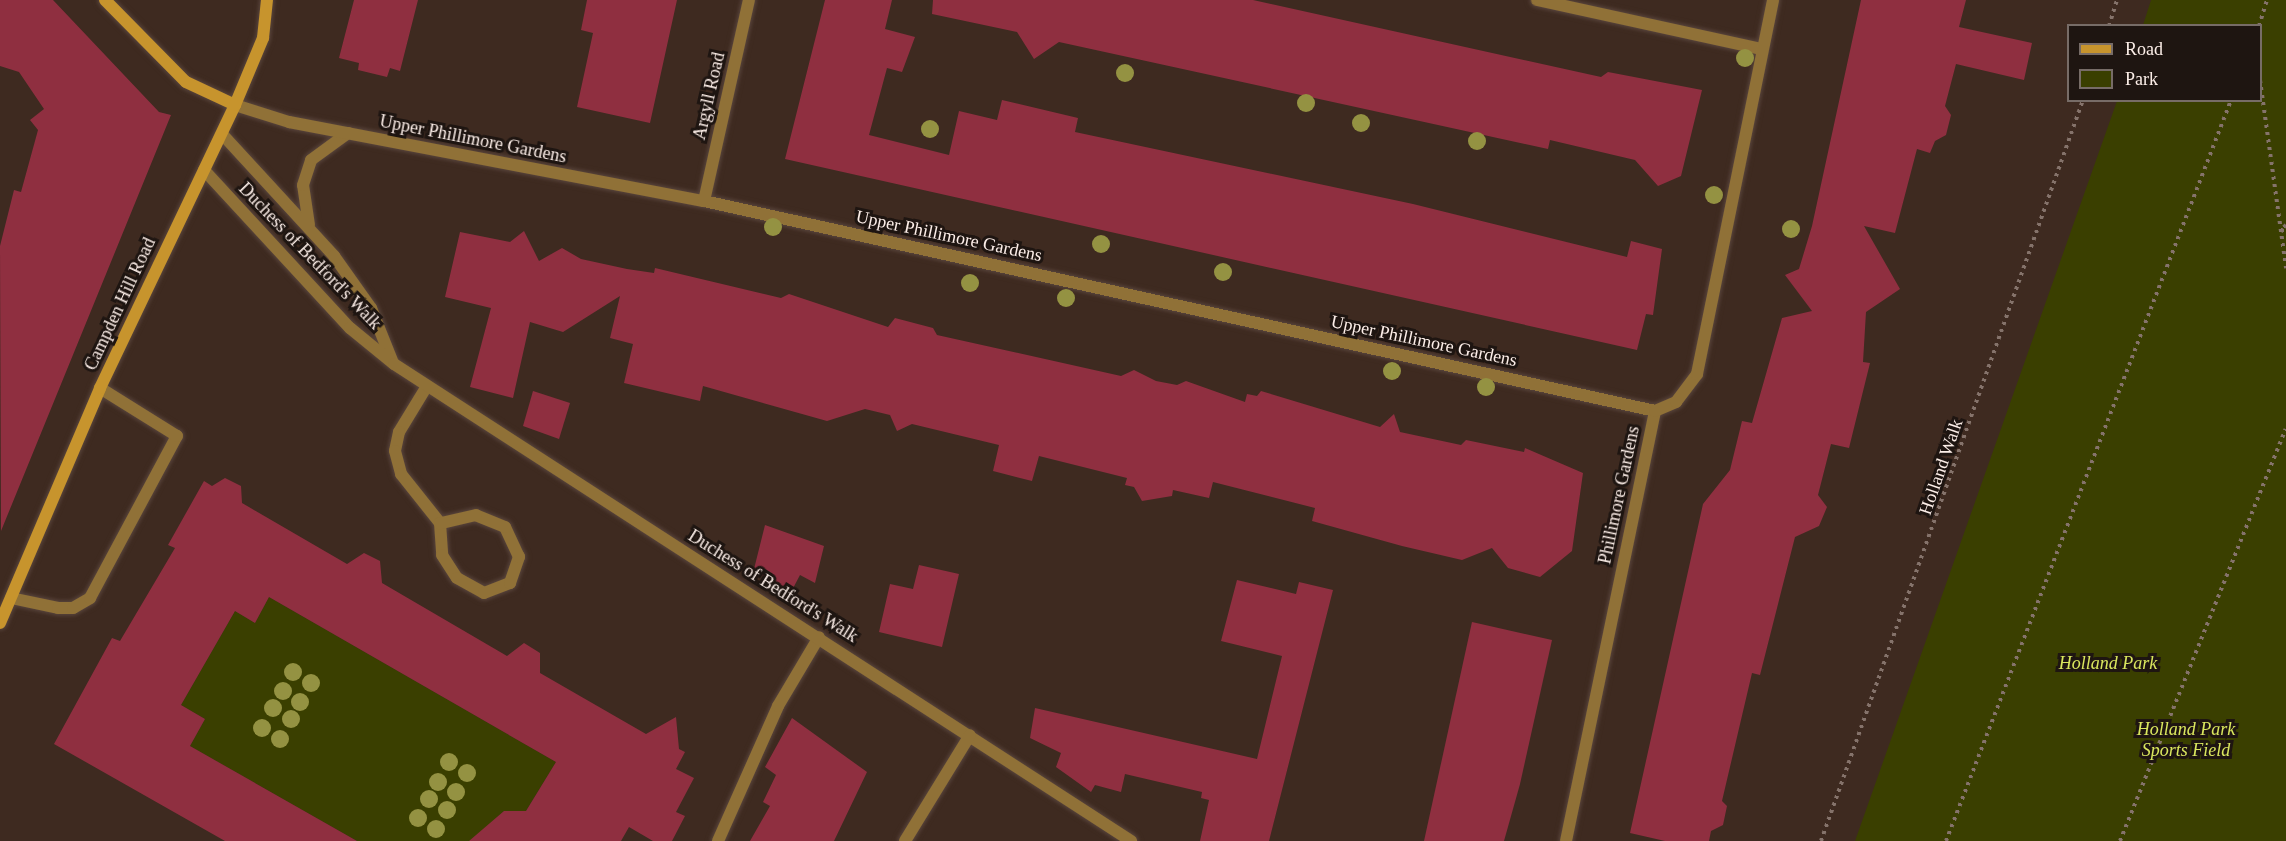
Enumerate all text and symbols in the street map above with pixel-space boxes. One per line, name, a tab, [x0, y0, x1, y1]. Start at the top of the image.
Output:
legend	[2067, 24, 2262, 102]
text: Road	[2125, 39, 2163, 59]
street label: Argyll Road	[688, 50, 730, 142]
text: Park	[2125, 69, 2158, 89]
street label: Upper Phillimore Gardens	[378, 110, 568, 168]
street label: Duchess of Bedford's Walk	[234, 178, 386, 334]
street label: Upper Phillimore Gardens	[854, 206, 1044, 266]
street label: Campden Hill Road	[80, 234, 160, 374]
street label: Upper Phillimore Gardens	[1329, 311, 1519, 371]
street label: Holland Walk	[1915, 416, 1967, 518]
street label: Phillimore Gardens	[1594, 424, 1644, 566]
street label: Duchess of Bedford's Walk	[684, 525, 862, 647]
park label: Holland Park	[2059, 652, 2157, 674]
park label: Holland Park Sports Field	[2137, 719, 2235, 762]

